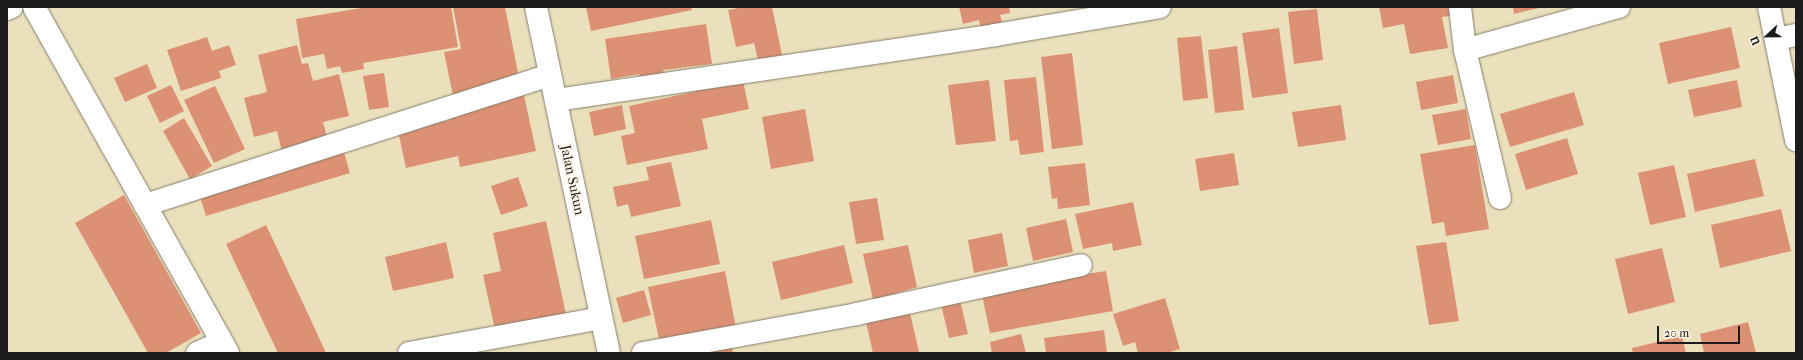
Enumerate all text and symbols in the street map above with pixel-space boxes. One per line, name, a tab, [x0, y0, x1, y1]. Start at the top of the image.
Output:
north arrow	[1747, 16, 1787, 56]
text: U	[1748, 34, 1763, 47]
street label: Jalan Sukun	[556, 143, 588, 217]
scale bar	[1659, 318, 1742, 344]
text: 20 m	[1664, 326, 1689, 340]

